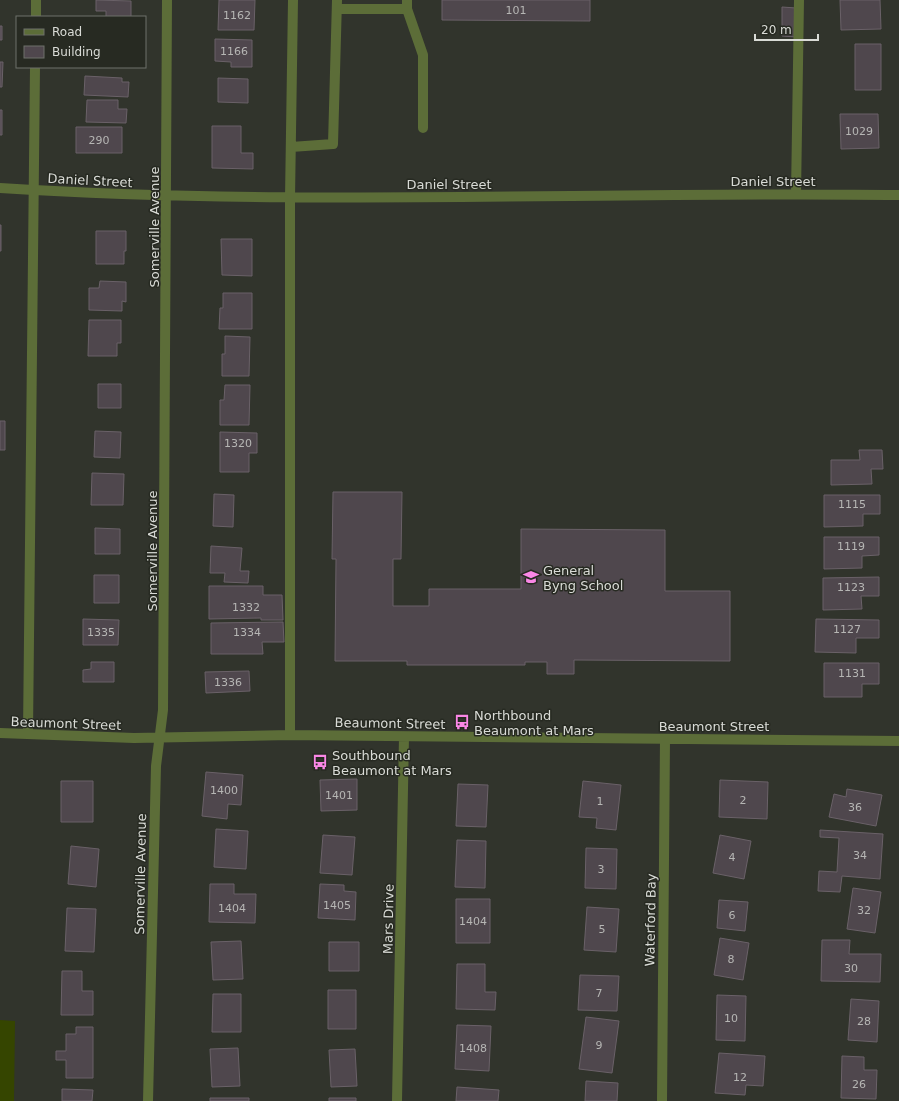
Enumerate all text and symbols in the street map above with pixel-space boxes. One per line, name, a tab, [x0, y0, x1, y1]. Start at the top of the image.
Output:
house number: 101	[506, 4, 527, 17]
house number: 1162	[223, 9, 251, 22]
legend	[16, 16, 146, 68]
scale bar	[755, 16, 818, 42]
text: 20 m	[761, 23, 792, 37]
text: Road	[52, 25, 82, 39]
text: Building	[52, 45, 101, 59]
house number: 1166	[220, 45, 248, 58]
house number: 1029	[845, 125, 873, 138]
house number: 290	[89, 134, 110, 147]
street label: Somerville Avenue	[147, 166, 162, 288]
street label: Daniel Street	[47, 171, 133, 190]
street label: Daniel Street	[730, 174, 816, 189]
street label: Daniel Street	[406, 177, 492, 192]
house number: 1320	[224, 437, 252, 450]
street label: Somerville Avenue	[145, 490, 160, 612]
house number: 1115	[838, 498, 866, 511]
house number: 1119	[837, 540, 865, 553]
place label: General Byng School	[543, 563, 623, 593]
school or university icon: General Byng School	[522, 568, 540, 586]
house number: 1123	[837, 581, 865, 594]
house number: 1332	[232, 601, 260, 614]
house number: 1127	[833, 623, 861, 636]
house number: 1335	[87, 626, 115, 639]
house number: 1334	[233, 626, 261, 639]
house number: 1131	[838, 667, 866, 680]
house number: 1336	[214, 676, 242, 689]
place label: Northbound Beaumont at Mars	[474, 708, 594, 738]
bus stop icon: Northbound Beaumont at Mars	[453, 713, 471, 731]
street label: Beaumont Street	[10, 714, 122, 733]
street label: Beaumont Street	[335, 715, 445, 732]
street label: Beaumont Street	[659, 719, 769, 734]
place label: Southbound Beaumont at Mars	[332, 748, 452, 778]
bus stop icon: Southbound Beaumont at Mars	[311, 753, 329, 771]
house number: 1400	[210, 784, 238, 797]
house number: 1401	[325, 789, 353, 802]
house number: 2	[740, 794, 747, 807]
house number: 1	[597, 795, 604, 808]
house number: 36	[848, 801, 862, 814]
street label: Somerville Avenue	[132, 813, 149, 935]
house number: 34	[853, 849, 867, 862]
house number: 4	[729, 851, 736, 864]
house number: 3	[598, 863, 605, 876]
street label: Waterford Bay	[642, 873, 659, 967]
street label: Mars Drive	[380, 884, 397, 954]
house number: 1405	[323, 899, 351, 912]
house number: 1404	[218, 902, 246, 915]
house number: 32	[857, 904, 871, 917]
house number: 6	[729, 909, 736, 922]
house number: 1404	[459, 915, 487, 928]
house number: 5	[599, 923, 606, 936]
house number: 8	[728, 953, 735, 966]
house number: 30	[844, 962, 858, 975]
house number: 7	[596, 987, 603, 1000]
house number: 10	[724, 1012, 738, 1025]
house number: 28	[857, 1015, 871, 1028]
house number: 9	[596, 1039, 603, 1052]
house number: 1408	[459, 1042, 487, 1055]
house number: 12	[733, 1071, 747, 1084]
house number: 26	[852, 1078, 866, 1091]

